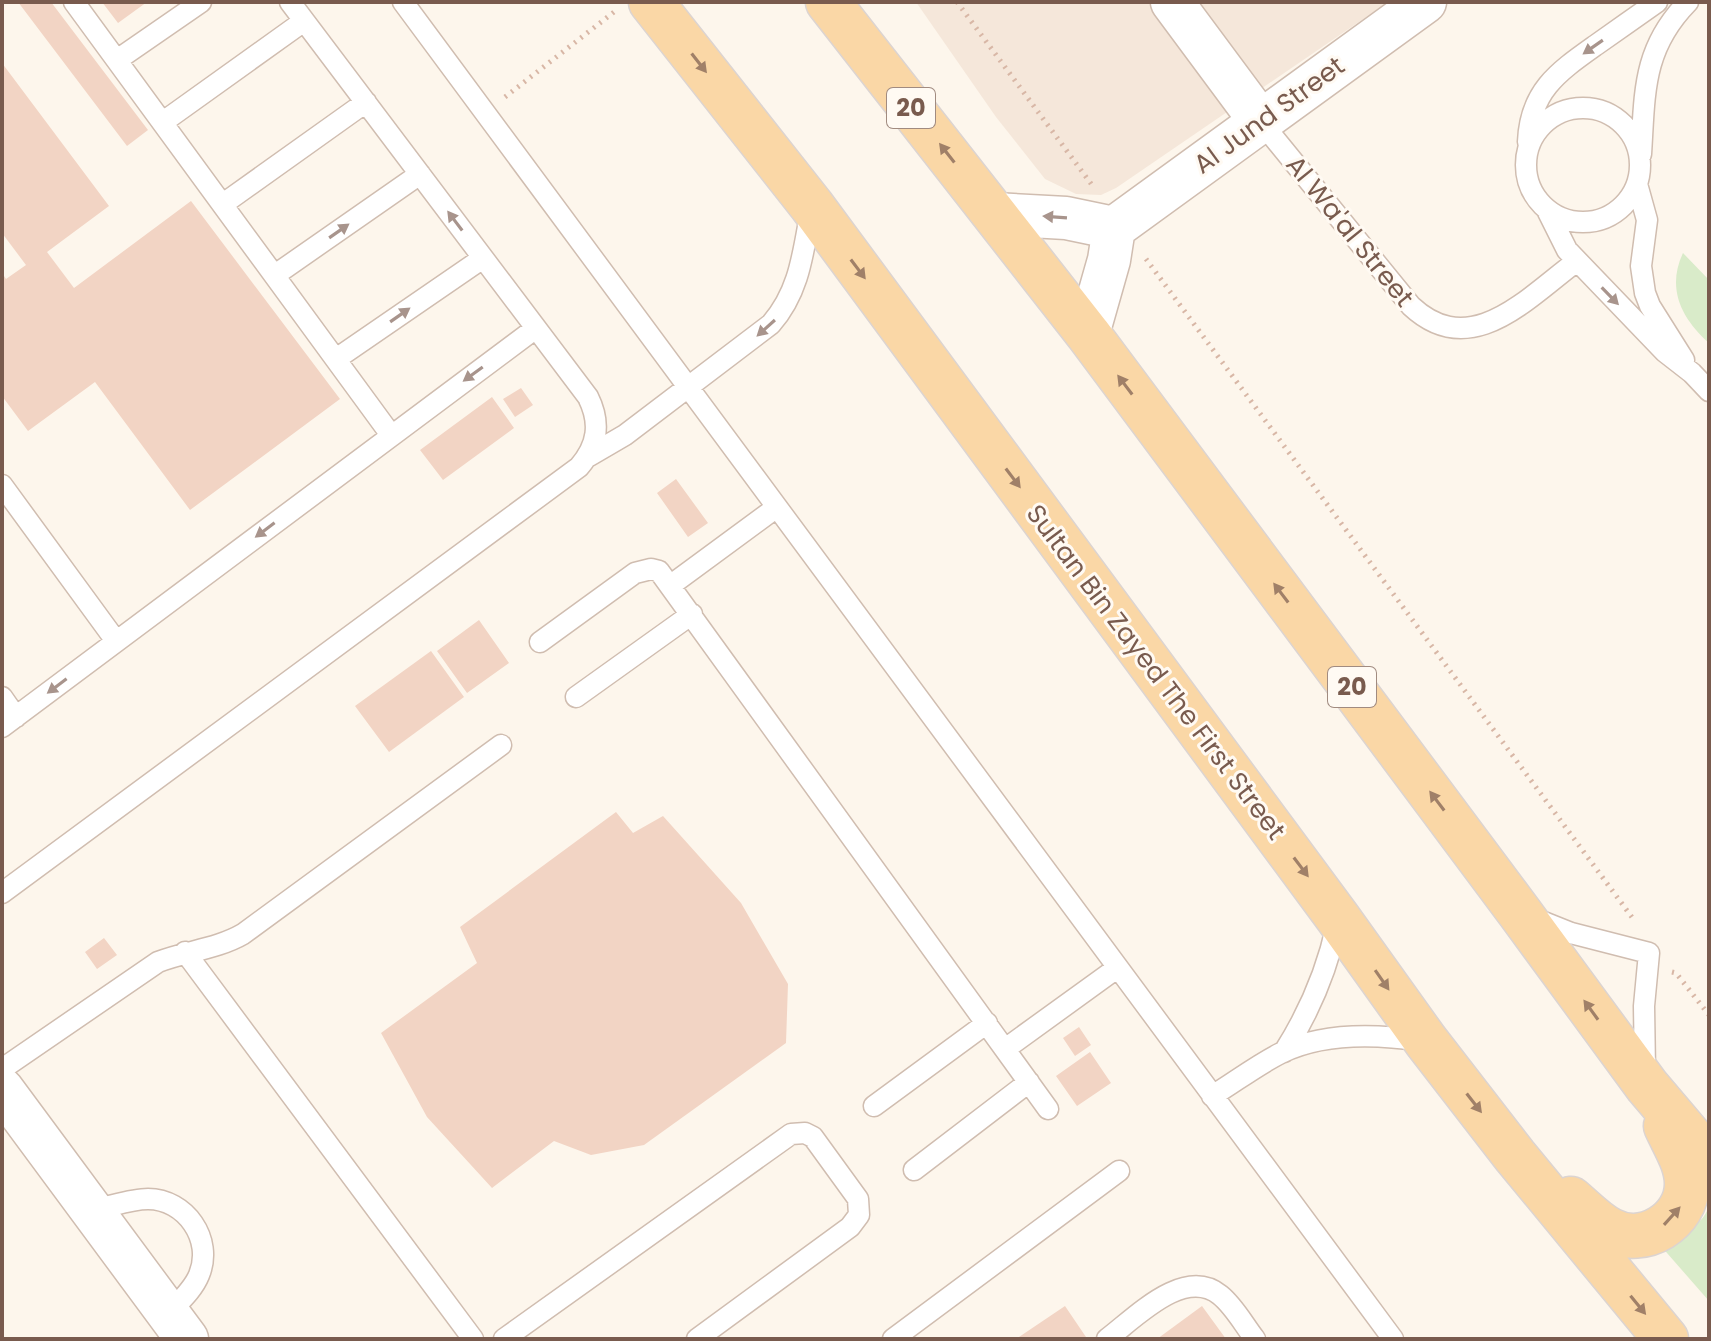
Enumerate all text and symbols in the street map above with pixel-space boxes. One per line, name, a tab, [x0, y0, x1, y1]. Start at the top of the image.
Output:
one-way arrow	[1583, 39, 1604, 54]
street label: Al Jund Street	[1186, 48, 1352, 182]
one-way arrow	[690, 53, 707, 73]
road number: 20	[887, 88, 935, 128]
one-way arrow	[939, 143, 956, 163]
street label: Al Wa'al Street	[1278, 148, 1422, 314]
one-way arrow	[1042, 210, 1067, 223]
one-way arrow	[448, 211, 464, 231]
one-way arrow	[328, 224, 349, 239]
one-way arrow	[850, 258, 866, 280]
one-way arrow	[1601, 286, 1619, 305]
one-way arrow	[390, 308, 411, 323]
one-way arrow	[756, 319, 775, 337]
one-way arrow	[463, 366, 483, 382]
one-way arrow	[1118, 374, 1134, 395]
one-way arrow	[1004, 468, 1020, 488]
street label: Sultan Bin Zayed The First Street	[1018, 497, 1294, 847]
one-way arrow	[254, 521, 275, 537]
one-way arrow	[1273, 582, 1289, 604]
road number: 20	[1328, 667, 1376, 707]
one-way arrow	[47, 678, 67, 694]
one-way arrow	[1429, 791, 1445, 811]
one-way arrow	[1292, 857, 1308, 877]
one-way arrow	[1374, 969, 1389, 990]
one-way arrow	[1583, 999, 1599, 1021]
one-way arrow	[1465, 1093, 1482, 1113]
one-way arrow	[1663, 1207, 1680, 1227]
one-way arrow	[1629, 1294, 1646, 1314]

